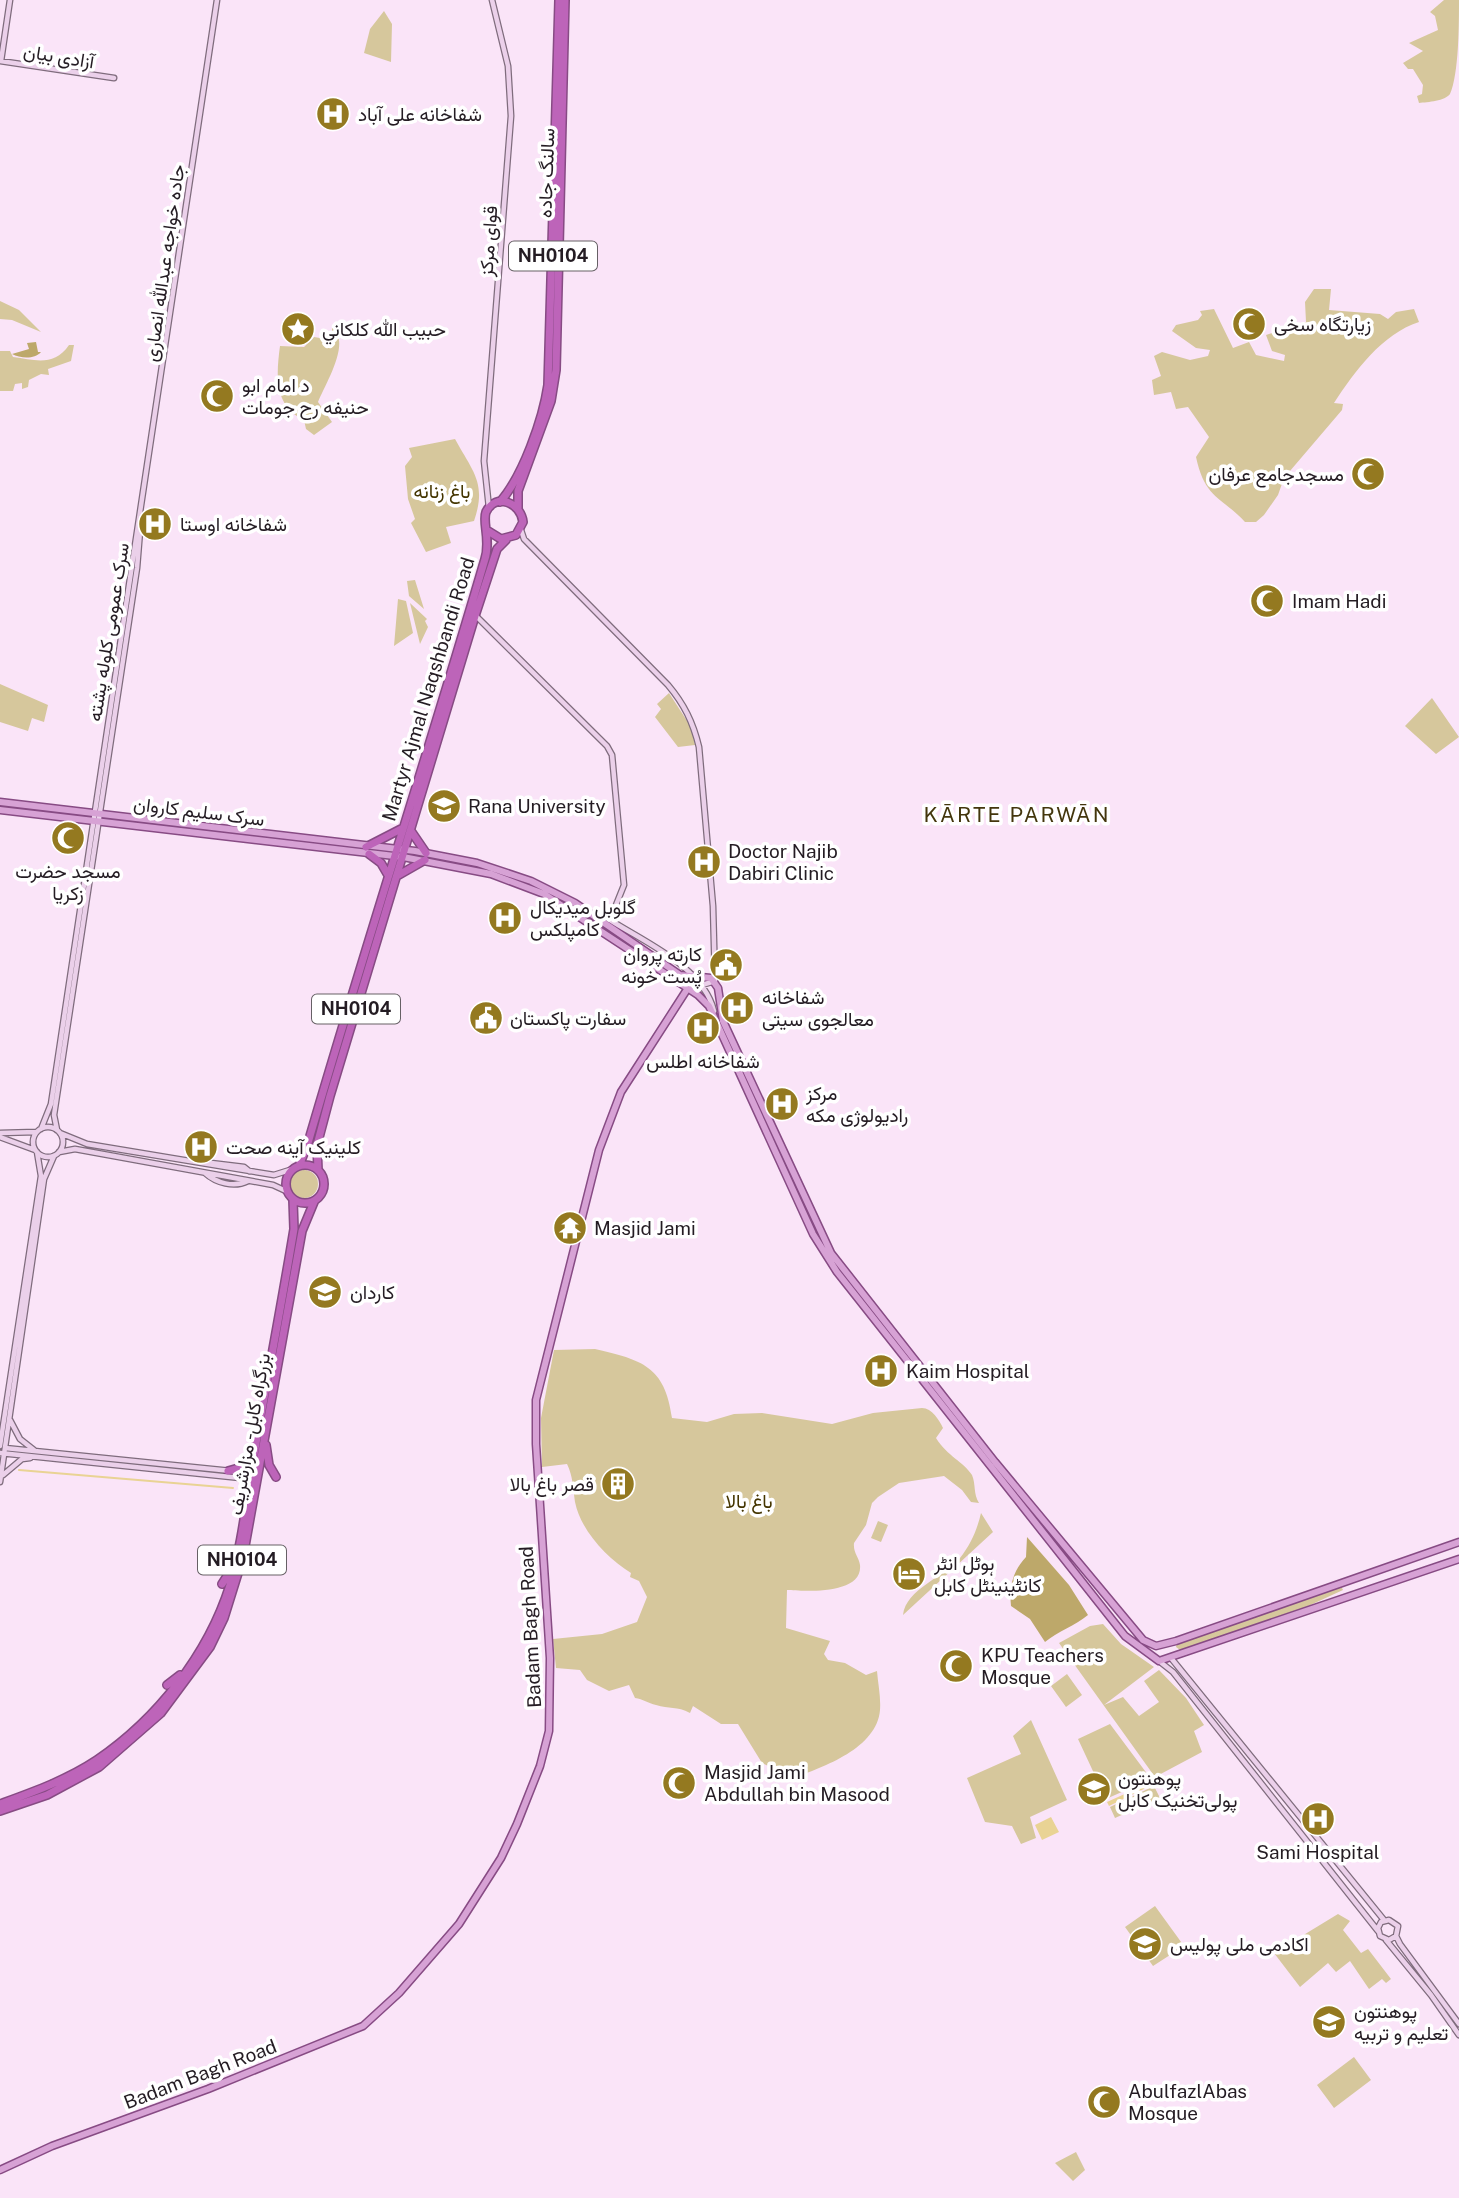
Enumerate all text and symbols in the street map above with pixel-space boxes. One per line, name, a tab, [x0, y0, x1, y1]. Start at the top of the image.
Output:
street label: آزادی بیان	[22, 40, 98, 74]
hospital icon: شفاخانه علی آباد	[314, 95, 352, 133]
place label: شفاخانه علی آباد	[358, 103, 482, 126]
street label: سالنگ جاده	[533, 128, 560, 218]
street label: جاده خواجه عبدالله انصاری	[139, 163, 190, 363]
street label: قوای مرکز	[474, 205, 502, 278]
road number: NH0104	[509, 242, 597, 270]
mosque icon: زیارتگاه سخی	[1230, 305, 1268, 343]
place icon: حبيب الله کلکاني	[279, 310, 317, 348]
place label: زیارتگاه سخی	[1274, 313, 1371, 336]
place label: حبيب الله کلکاني	[322, 318, 446, 345]
place label: د امام ابو حنیفه رح جومات	[242, 374, 369, 420]
mosque icon: د امام ابو حنیفه رح جومات	[198, 377, 236, 415]
mosque icon: مسجدجامع عرفان	[1349, 455, 1387, 493]
place label: مسجدجامع عرفان	[1208, 463, 1344, 488]
park label: باغ زنانه	[414, 480, 470, 504]
hospital icon: شفاخانه اوستا	[136, 505, 174, 543]
place label: شفاخانه اوستا	[180, 513, 287, 536]
street label: سرک عمومی کلوله پشته	[83, 541, 136, 723]
street label: Martyr Ajmal Naqshbandi Road	[377, 554, 479, 824]
mosque icon: Imam Hadi	[1248, 582, 1286, 620]
place label: Imam Hadi	[1292, 590, 1387, 612]
school or university icon: Rana University	[425, 787, 463, 825]
street label: سرک سلیم کاروان	[132, 792, 266, 832]
place label: Rana University	[468, 795, 606, 817]
district label: KĀRTE PARWĀN	[923, 802, 1111, 827]
mosque icon: مسجد حضرت زکریا	[49, 819, 87, 857]
place label: Doctor Najib Dabiri Clinic	[728, 840, 838, 884]
hospital icon: Doctor Najib Dabiri Clinic	[685, 843, 723, 881]
place label: مسجد حضرت زکریا	[15, 860, 121, 905]
place label: گلوبل میدیکال کامپلکس	[530, 896, 636, 943]
hospital icon: گلوبل میدیکال کامپلکس	[486, 899, 524, 937]
place label: کارته پروان پُست خونه	[621, 943, 702, 990]
public building icon: کارته پروان پُست خونه	[707, 946, 745, 984]
place label: شفاخانه معالجوی سیتی	[762, 986, 874, 1031]
hospital icon: شفاخانه معالجوی سیتی	[718, 989, 756, 1027]
road number: NH0104	[312, 994, 400, 1024]
public building icon: سفارت پاکستان	[467, 999, 505, 1037]
place label: سفارت پاکستان	[510, 1007, 626, 1032]
hospital icon: شفاخانه اطلس	[684, 1009, 722, 1047]
place label: شفاخانه اطلس	[646, 1050, 760, 1073]
place label: مرکز رادیولوژی مکه	[805, 1082, 908, 1127]
hospital icon: مرکز رادیولوژی مکه	[763, 1085, 801, 1123]
hospital icon: کلینیک آینه صحت	[182, 1128, 220, 1166]
place label: کلینیک آینه صحت	[226, 1136, 361, 1159]
temple icon: Masjid Jami	[551, 1209, 589, 1247]
place label: Masjid Jami	[594, 1217, 696, 1239]
school or university icon: کاردان	[306, 1273, 344, 1311]
place label: کاردان	[350, 1281, 395, 1304]
street label: بزرگراه کابل - مزارشریف	[224, 1351, 275, 1517]
hospital icon: Kaim Hospital	[862, 1352, 900, 1390]
place label: Kaim Hospital	[906, 1360, 1030, 1382]
building icon: قصر باغ بالا	[599, 1465, 637, 1503]
place label: قصر باغ بالا	[510, 1473, 594, 1497]
park label: باغ بالا	[725, 1490, 773, 1514]
road number: NH0104	[198, 1546, 286, 1574]
street label: Badam Bagh Road	[515, 1546, 545, 1708]
place label: ہوٹل انٹر کانٹینینٹل کابل	[933, 1552, 1041, 1597]
hotel icon: ہوٹل انٹر کانٹینینٹل کابل	[890, 1555, 928, 1593]
place label: KPU Teachers Mosque	[981, 1644, 1104, 1688]
mosque icon: KPU Teachers Mosque	[937, 1647, 975, 1685]
place label: Masjid Jami Abdullah bin Masood	[704, 1761, 890, 1805]
mosque icon: Masjid Jami Abdullah bin Masood	[660, 1764, 698, 1802]
place label: پوهنتون پولی‌تخنیک کابل	[1118, 1767, 1238, 1814]
school or university icon: پوهنتون پولی‌تخنیک کابل	[1075, 1770, 1113, 1808]
hospital icon: Sami Hospital	[1299, 1800, 1337, 1838]
place label: Sami Hospital	[1256, 1841, 1380, 1863]
school or university icon: اکادمی ملی پولیس	[1126, 1925, 1164, 1963]
place label: اکادمی ملی پولیس	[1170, 1933, 1309, 1958]
place label: پوهنتون تعلیم و تربیه	[1354, 2000, 1449, 2046]
school or university icon: پوهنتون تعلیم و تربیه	[1310, 2003, 1348, 2041]
street label: Badam Bagh Road	[121, 2035, 279, 2113]
place label: AbulfazlAbas Mosque	[1128, 2080, 1247, 2124]
mosque icon: AbulfazlAbas Mosque	[1085, 2083, 1123, 2121]

